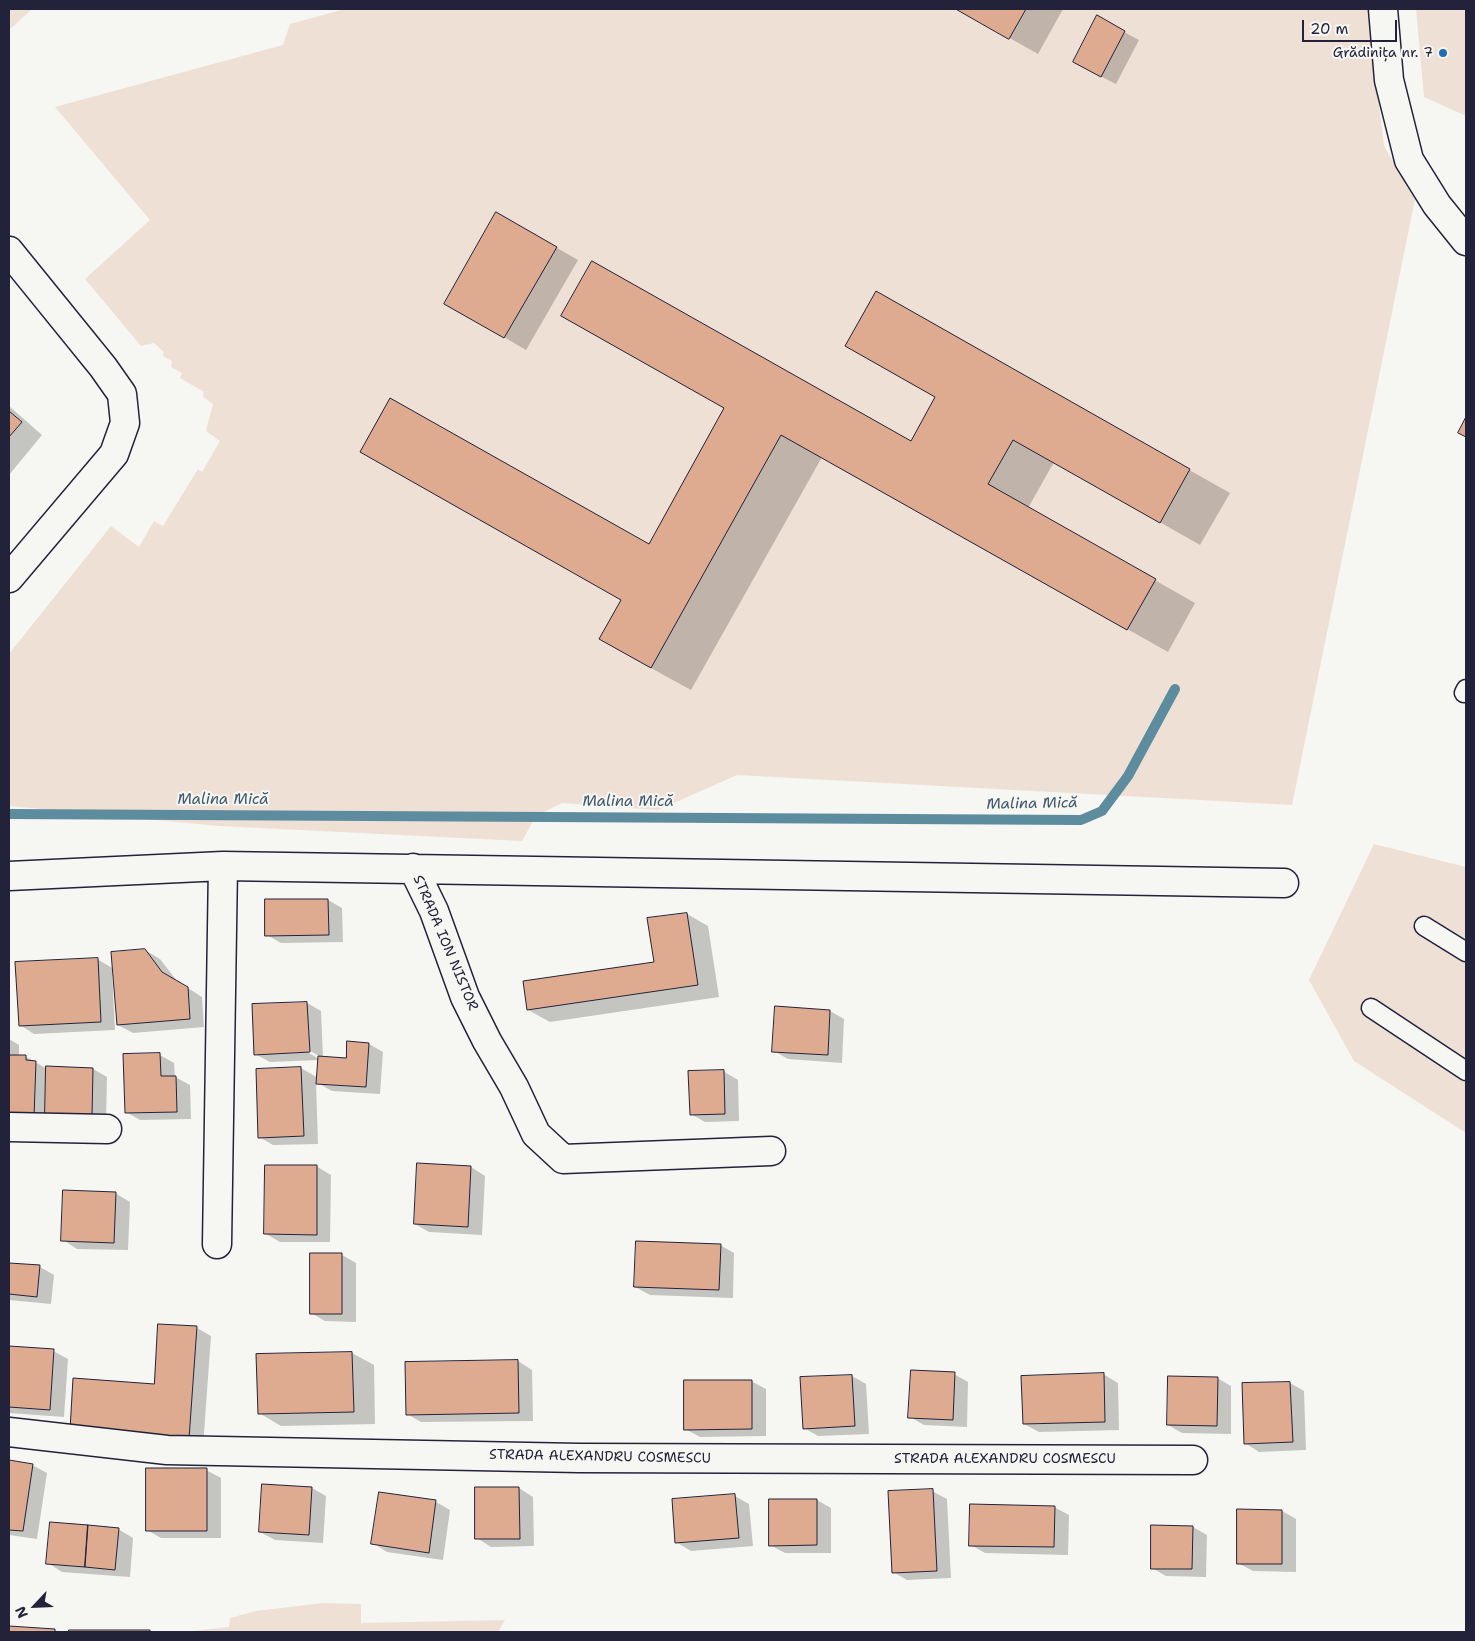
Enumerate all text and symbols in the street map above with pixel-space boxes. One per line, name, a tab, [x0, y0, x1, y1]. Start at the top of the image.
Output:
scale bar	[1305, 10, 1400, 42]
text: 20 m	[1310, 19, 1349, 39]
place label: Grădinița nr. 7	[1333, 45, 1433, 61]
marker: Grădinița nr. 7	[1437, 47, 1449, 59]
water label: Malina Mică	[177, 791, 269, 809]
water label: Malina Mică	[582, 793, 674, 811]
water label: Malina Mică	[986, 794, 1078, 814]
street label: STRADA ION NISTOR	[409, 873, 481, 1013]
street label: STRADA ALEXANDRU COSMESCU	[489, 1447, 711, 1467]
street label: STRADA ALEXANDRU COSMESCU	[894, 1451, 1116, 1467]
north arrow	[10, 1581, 60, 1631]
text: N	[11, 1604, 32, 1621]

